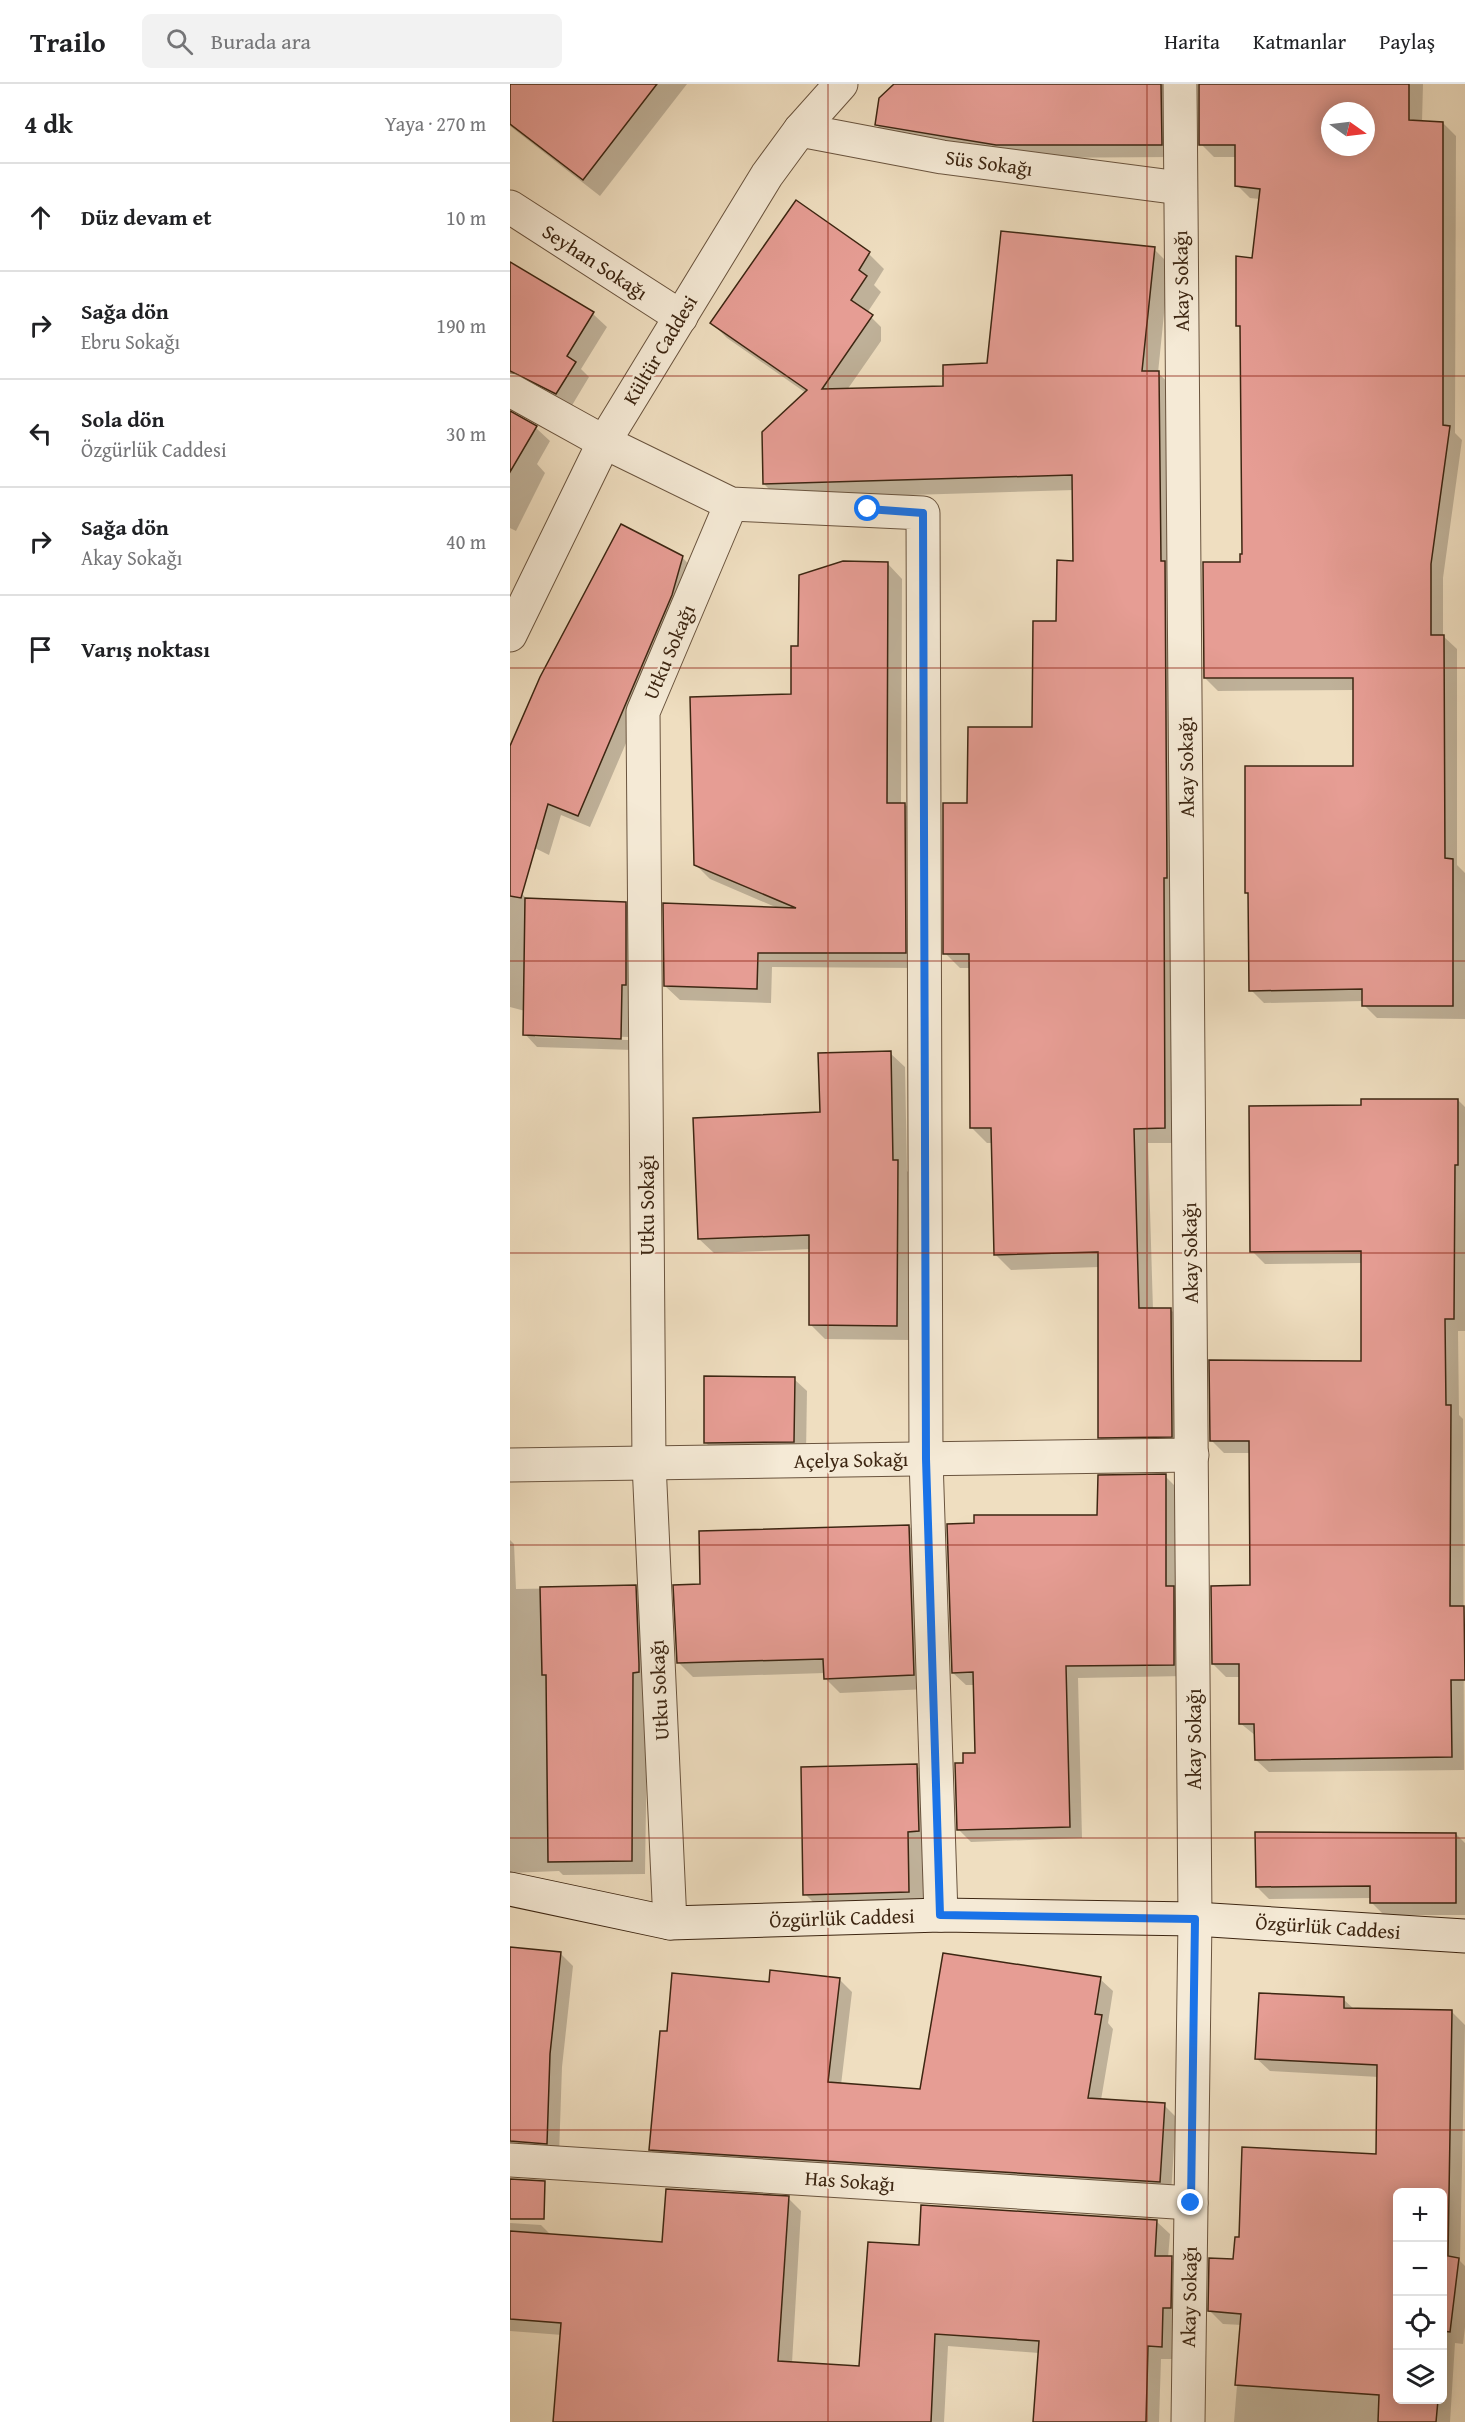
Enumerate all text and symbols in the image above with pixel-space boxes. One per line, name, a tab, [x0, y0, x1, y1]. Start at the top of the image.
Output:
search box	[142, 14, 562, 68]
text: Trailo	[30, 21, 106, 62]
icon: search	[163, 25, 196, 58]
text: Burada ara	[211, 25, 311, 57]
text: Harita	[1164, 26, 1220, 57]
text: Katmanlar	[1253, 26, 1346, 57]
text: Paylaş	[1379, 26, 1435, 57]
north arrow	[1321, 102, 1375, 156]
text: 4 dk	[24, 104, 73, 143]
text: Yaya · 270 m	[385, 109, 486, 138]
street label: Süs Sokağı	[943, 142, 1035, 183]
icon: ahead	[24, 201, 57, 234]
text: Düz devam et	[81, 201, 212, 233]
text: 10 m	[446, 203, 486, 232]
street label: Seyhan Sokağı	[537, 217, 654, 307]
street label: Akay Sokağı	[1165, 230, 1196, 332]
street label: Kültür Caddesi	[615, 289, 704, 410]
text: Sağa dön	[81, 295, 169, 327]
icon: right	[24, 309, 57, 342]
text: 190 m	[436, 311, 486, 340]
text: Ebru Sokağı	[81, 327, 180, 356]
text: Sola dön	[81, 403, 165, 435]
icon: left	[24, 417, 57, 450]
text: 30 m	[446, 419, 486, 448]
text: Özgürlük Caddesi	[81, 435, 227, 464]
route start	[854, 495, 880, 521]
text: Sağa dön	[81, 511, 169, 543]
icon: right	[24, 525, 57, 558]
text: 40 m	[446, 527, 486, 556]
text: Akay Sokağı	[81, 543, 182, 572]
street label: Utku Sokağı	[636, 599, 702, 704]
icon: arrive	[24, 633, 57, 666]
text: Varış noktası	[81, 633, 210, 665]
street label: Akay Sokağı	[1170, 716, 1201, 818]
street label: Utku Sokağı	[632, 1154, 661, 1255]
street label: Akay Sokağı	[1174, 1202, 1205, 1304]
street label: Açelya Sokağı	[793, 1444, 909, 1475]
street label: Utku Sokağı	[641, 1639, 676, 1741]
street label: Akay Sokağı	[1179, 1688, 1208, 1790]
street label: Özgürlük Caddesi	[769, 1900, 916, 1935]
street label: Özgürlük Caddesi	[1254, 1907, 1402, 1946]
street label: Has Sokağı	[804, 2163, 896, 2198]
map controls	[1393, 2188, 1447, 2404]
button: +	[1393, 2188, 1447, 2242]
route end	[1177, 2189, 1203, 2215]
button: −	[1393, 2242, 1447, 2296]
street label: Akay Sokağı	[1173, 2246, 1204, 2348]
button: locate	[1393, 2296, 1447, 2350]
button: layers	[1393, 2350, 1447, 2404]

